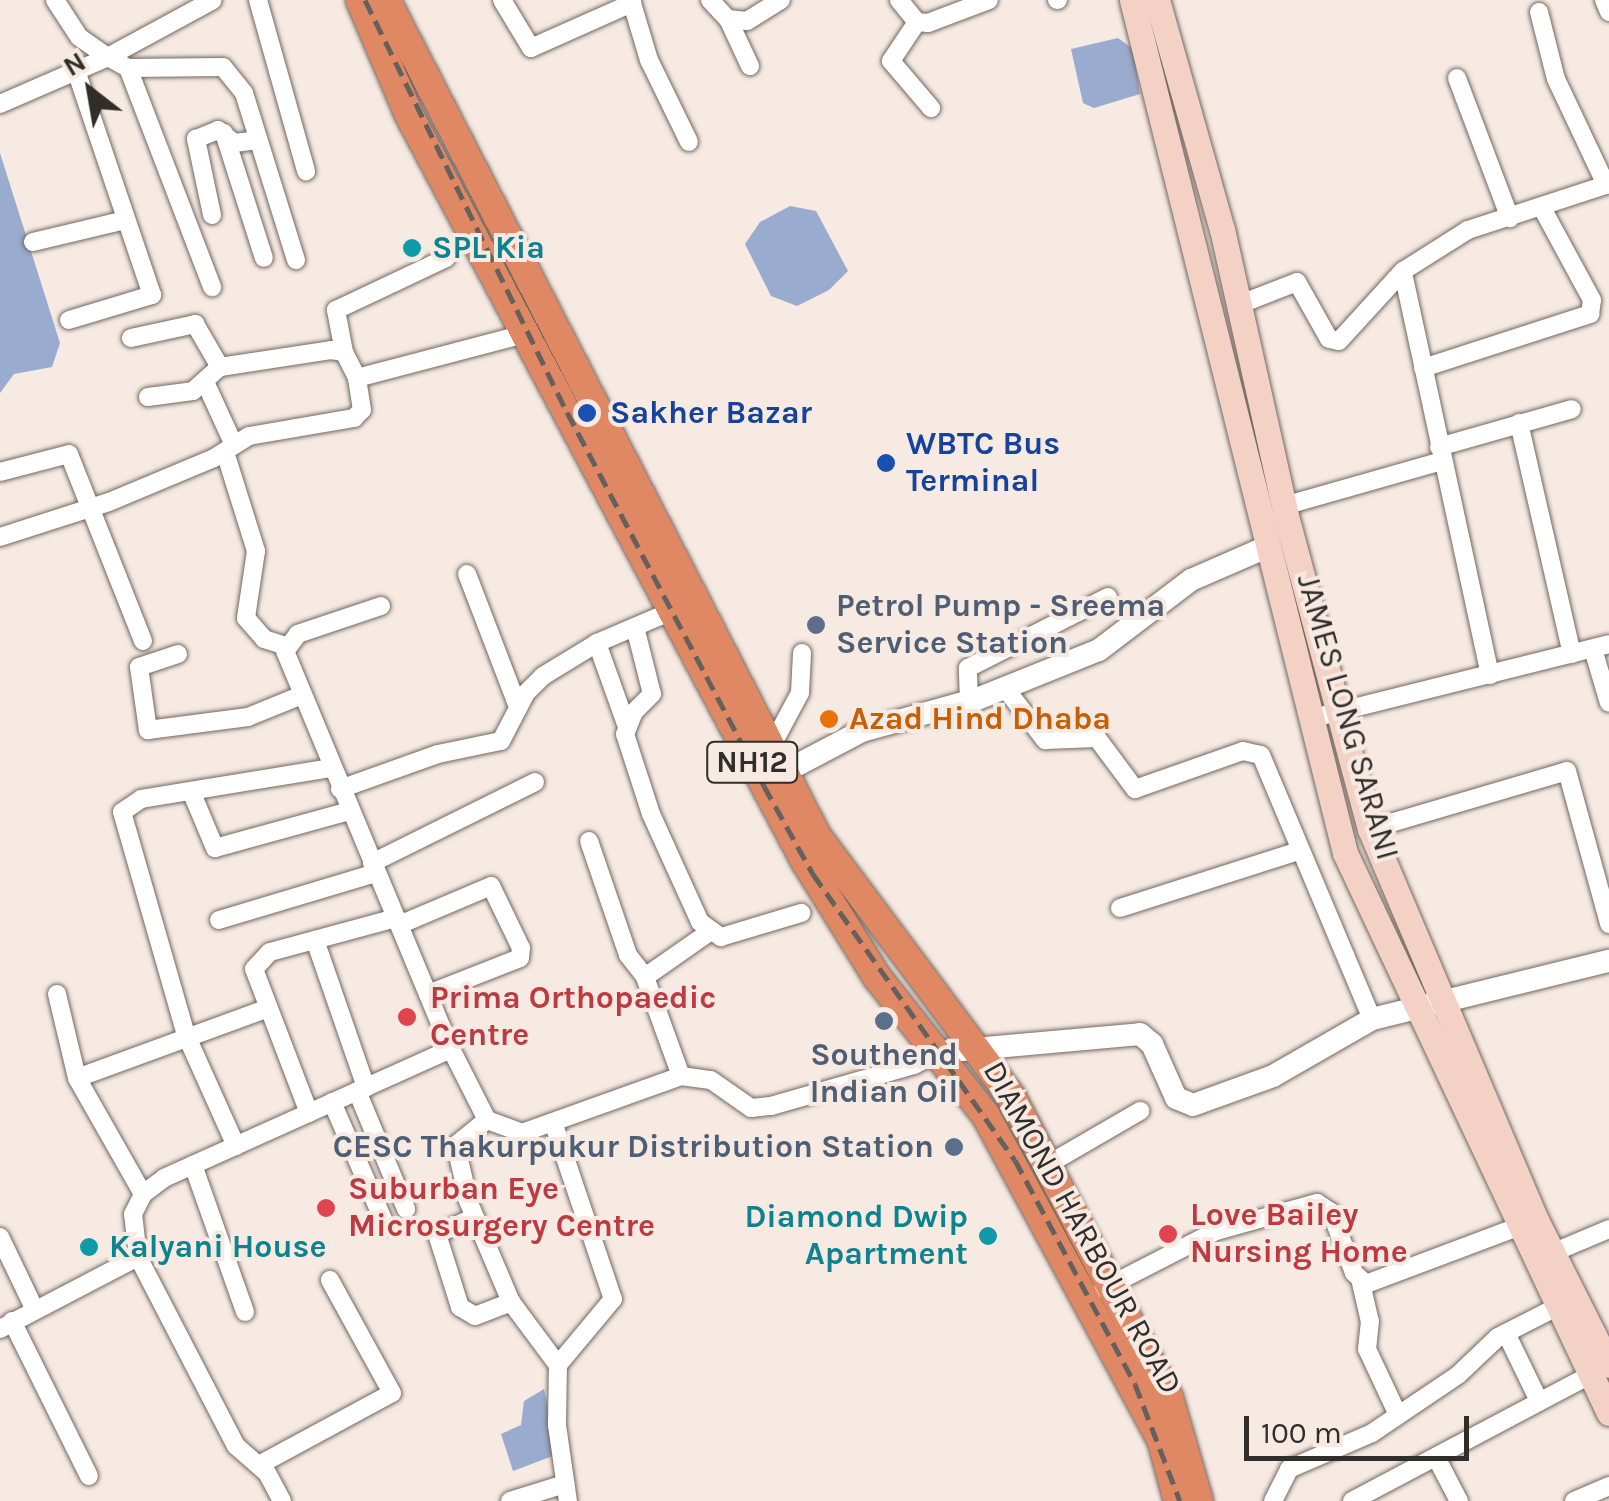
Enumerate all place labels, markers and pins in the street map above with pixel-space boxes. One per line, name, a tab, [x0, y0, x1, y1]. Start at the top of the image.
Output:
place label: SPL Kia	[432, 229, 545, 267]
marker: SPL Kia	[401, 237, 423, 259]
place label: Sakher Bazar	[610, 394, 812, 432]
marker: Sakher Bazar	[574, 400, 600, 426]
place label: WBTC Bus Terminal	[906, 426, 1060, 501]
marker: WBTC Bus Terminal	[875, 452, 897, 474]
place label: Petrol Pump - Sreema Service Station	[836, 588, 1165, 663]
marker: Petrol Pump - Sreema Service Station	[805, 614, 827, 636]
place label: Azad Hind Dhaba	[849, 700, 1111, 738]
marker: Azad Hind Dhaba	[818, 708, 840, 730]
place label: Prima Orthopaedic Centre	[430, 980, 716, 1055]
marker: Prima Orthopaedic Centre	[394, 1004, 420, 1030]
marker: Southend Indian Oil	[873, 1010, 895, 1032]
place label: Southend Indian Oil	[810, 1037, 958, 1112]
place label: CESC Thakurpukur Distribution Station	[333, 1128, 934, 1166]
marker: CESC Thakurpukur Distribution Station	[943, 1136, 965, 1158]
place label: Suburban Eye Microsurgery Centre	[348, 1171, 655, 1246]
marker: Suburban Eye Microsurgery Centre	[313, 1195, 339, 1221]
place label: Love Bailey Nursing Home	[1190, 1197, 1408, 1272]
place label: Diamond Dwip Apartment	[744, 1199, 968, 1274]
marker: Love Bailey Nursing Home	[1155, 1221, 1181, 1247]
marker: Diamond Dwip Apartment	[977, 1225, 999, 1247]
place label: Kalyani House	[109, 1228, 326, 1266]
marker: Kalyani House	[78, 1236, 100, 1258]

